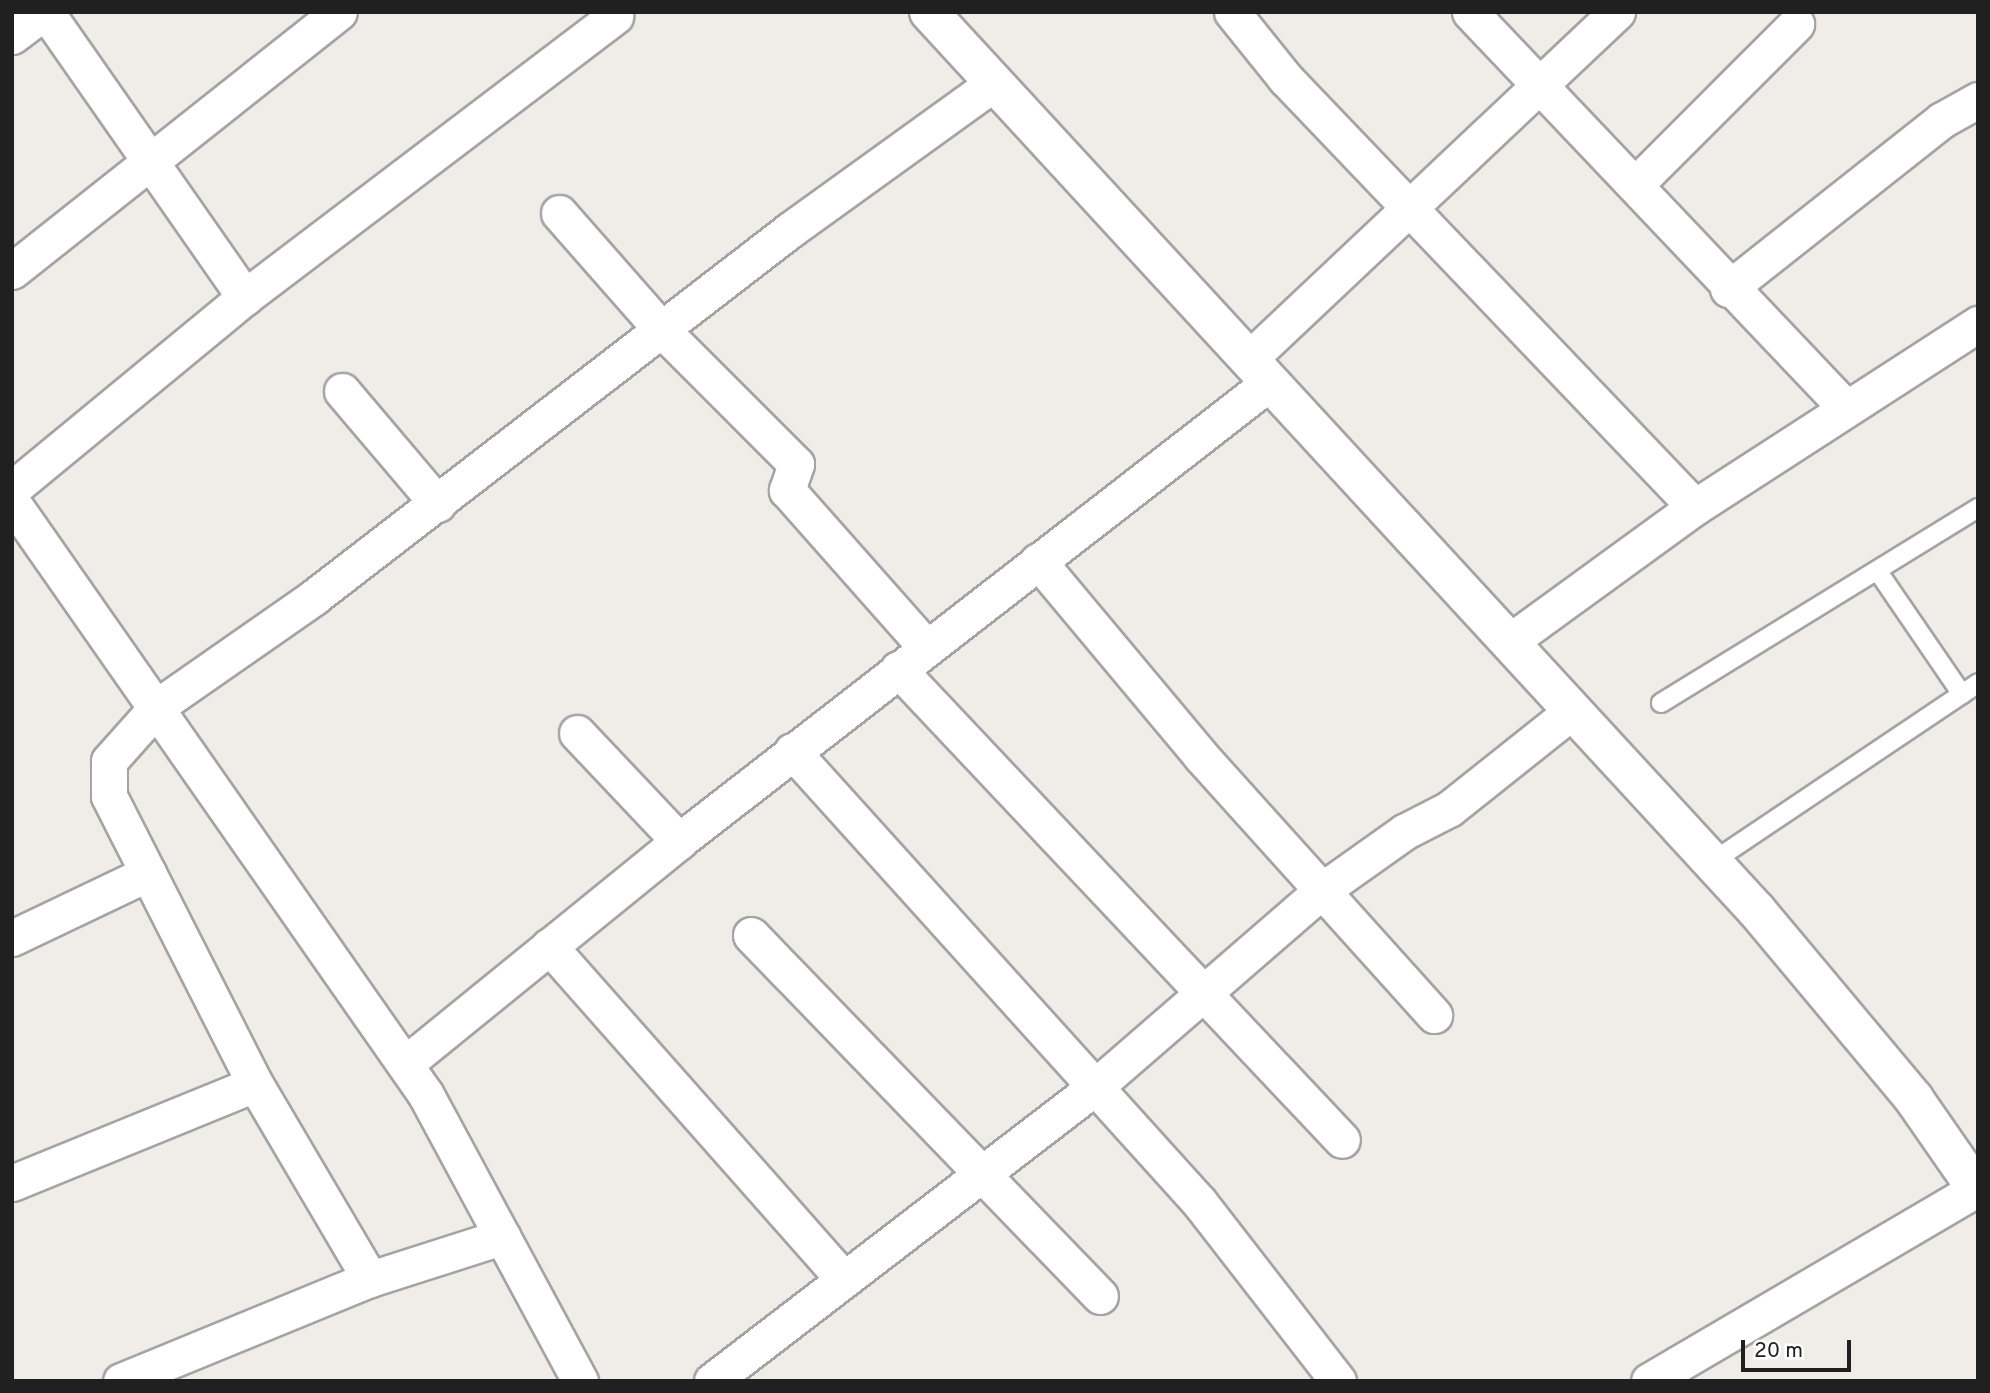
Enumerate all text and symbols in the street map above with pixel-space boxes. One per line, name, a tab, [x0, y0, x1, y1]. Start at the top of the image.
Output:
scale bar	[1745, 1326, 1855, 1370]
text: 20 m	[1754, 1338, 1803, 1365]

